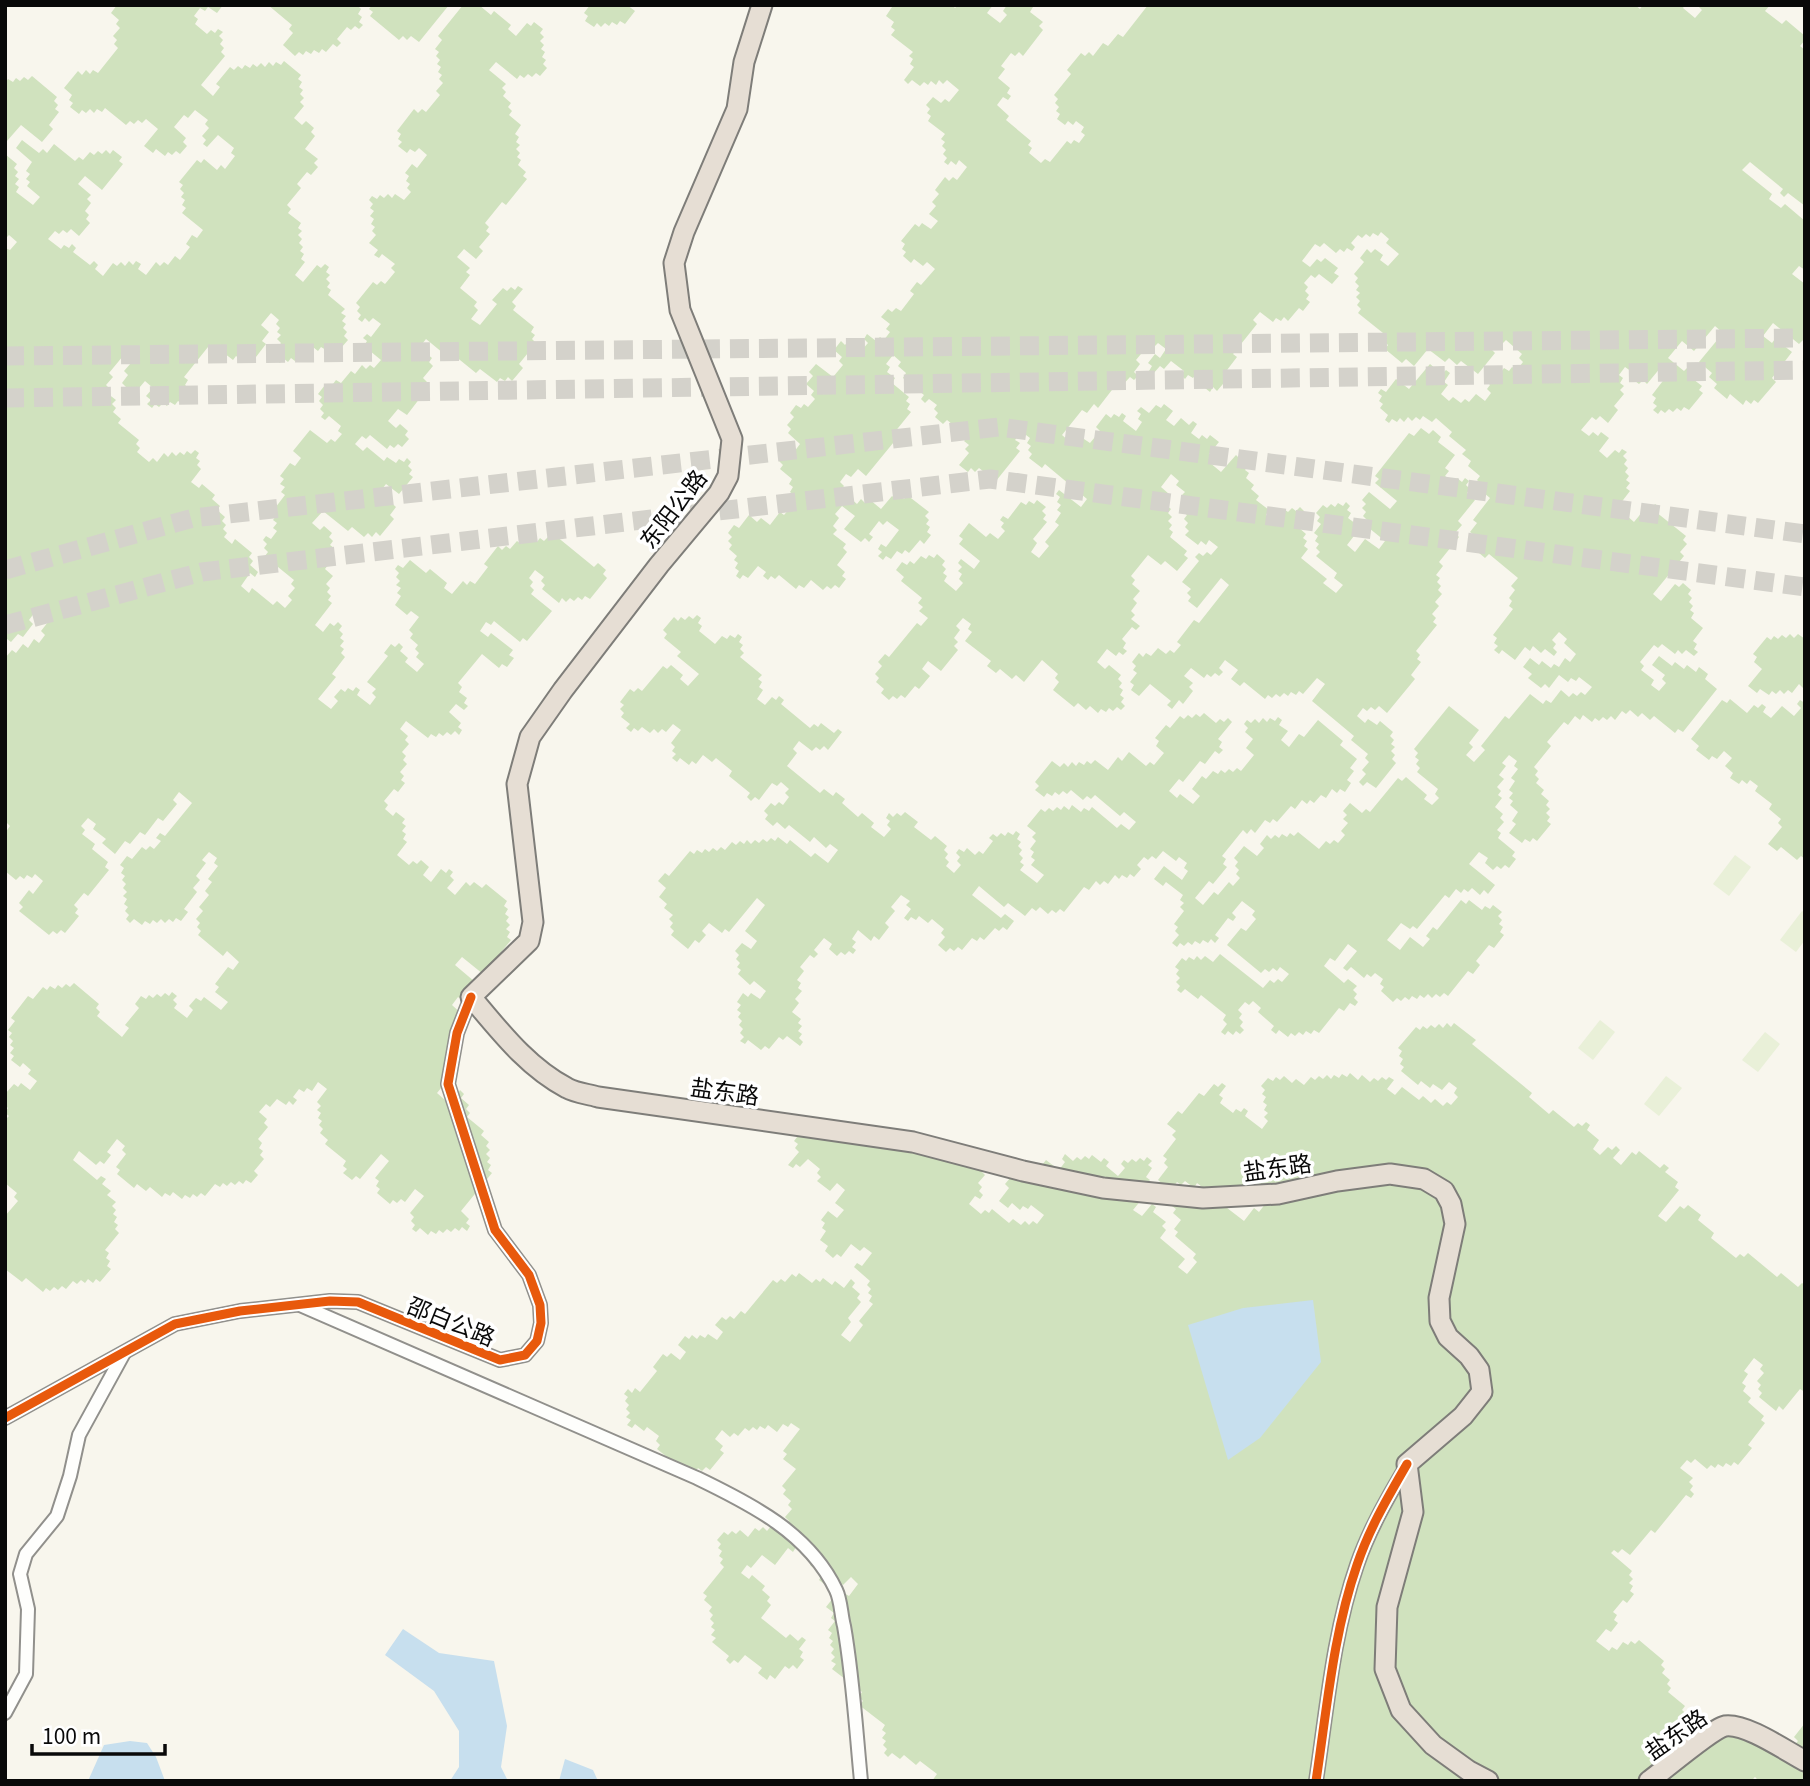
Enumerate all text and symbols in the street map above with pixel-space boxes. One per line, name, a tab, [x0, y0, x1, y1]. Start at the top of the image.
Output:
street label: 东阳公路	[630, 461, 714, 555]
street label: 盐东路	[688, 1068, 762, 1112]
street label: 盐东路	[1240, 1144, 1314, 1188]
street label: 邵白公路	[403, 1287, 501, 1353]
street label: 盐东路	[1637, 1699, 1713, 1767]
scale bar	[32, 1712, 164, 1756]
text: 100 m	[42, 1720, 101, 1750]

